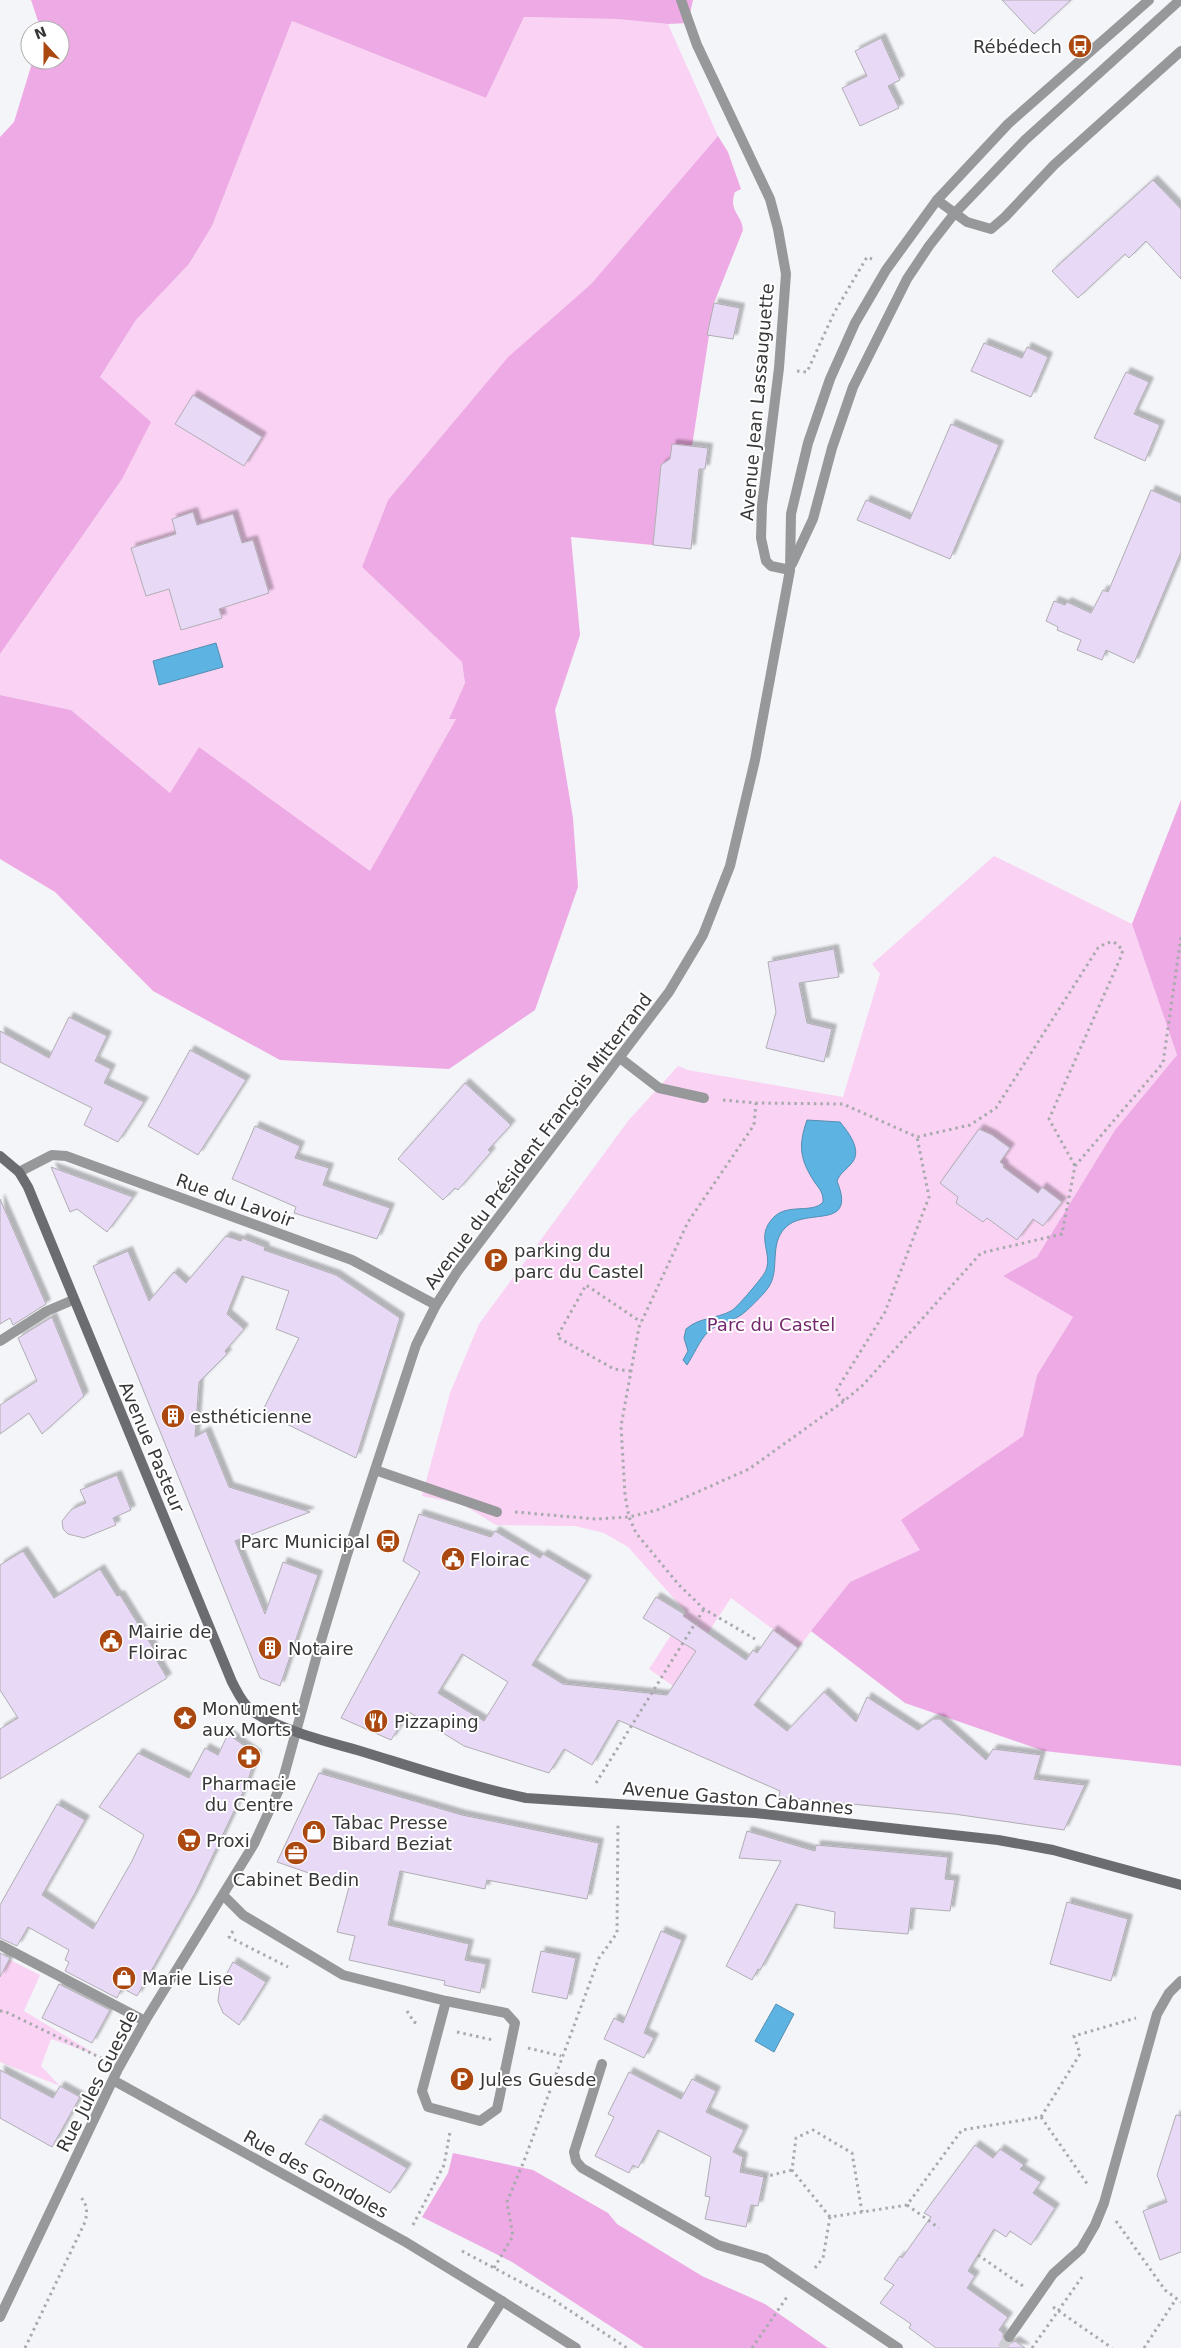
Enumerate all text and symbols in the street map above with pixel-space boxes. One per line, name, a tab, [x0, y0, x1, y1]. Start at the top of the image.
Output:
north arrow	[20, 20, 70, 70]
text: N	[32, 23, 49, 42]
bus stop icon: Rébédech	[1067, 33, 1093, 59]
place label: Rébédech	[973, 36, 1062, 57]
street label: Avenue Jean Lassauguette	[736, 282, 778, 522]
street label: Avenue du Président François Mitterrand	[420, 989, 656, 1293]
street label: Rue du Lavoir	[173, 1169, 297, 1231]
place label: parking du parc du Castel	[514, 1240, 644, 1282]
parking icon: parking du parc du Castel	[483, 1247, 509, 1273]
park label: Parc du Castel	[707, 1314, 835, 1335]
street label: Avenue Pasteur	[115, 1378, 189, 1516]
building icon: esthéticienne	[160, 1403, 186, 1429]
place label: esthéticienne	[190, 1406, 312, 1427]
bus stop icon: Parc Municipal	[375, 1528, 401, 1554]
place label: Parc Municipal	[241, 1531, 370, 1552]
public building icon: Floirac	[440, 1546, 466, 1572]
place label: Floirac	[470, 1549, 530, 1570]
place label: Mairie de Floirac	[128, 1621, 211, 1663]
public building icon: Mairie de Floirac	[98, 1628, 124, 1654]
building icon: Notaire	[257, 1635, 283, 1661]
place label: Notaire	[288, 1638, 354, 1659]
place label: Monument aux Morts	[202, 1698, 298, 1740]
place icon: Monument aux Morts	[172, 1705, 198, 1731]
restaurant icon: Pizzaping	[363, 1708, 389, 1734]
place label: Pizzaping	[394, 1711, 479, 1732]
pharmacy icon: Pharmacie du Centre	[236, 1744, 262, 1770]
place label: Pharmacie du Centre	[202, 1773, 296, 1815]
street label: Avenue Gaston Cabannes	[622, 1777, 854, 1819]
place label: Tabac Presse Bibard Beziat	[331, 1812, 452, 1854]
shop icon: Tabac Presse Bibard Beziat	[301, 1819, 327, 1845]
supermarket icon: Proxi	[176, 1827, 202, 1853]
place label: Proxi	[206, 1830, 250, 1851]
office icon: Cabinet Bedin	[283, 1840, 309, 1866]
place label: Cabinet Bedin	[233, 1869, 359, 1890]
shop icon: Marie Lise	[111, 1965, 137, 1991]
place label: Marie Lise	[142, 1968, 233, 1989]
street label: Rue Jules Guesde	[52, 2007, 142, 2155]
parking icon: Jules Guesde	[449, 2066, 475, 2092]
place label: Jules Guesde	[479, 2069, 596, 2090]
street label: Rue des Gondoles	[240, 2126, 392, 2222]

